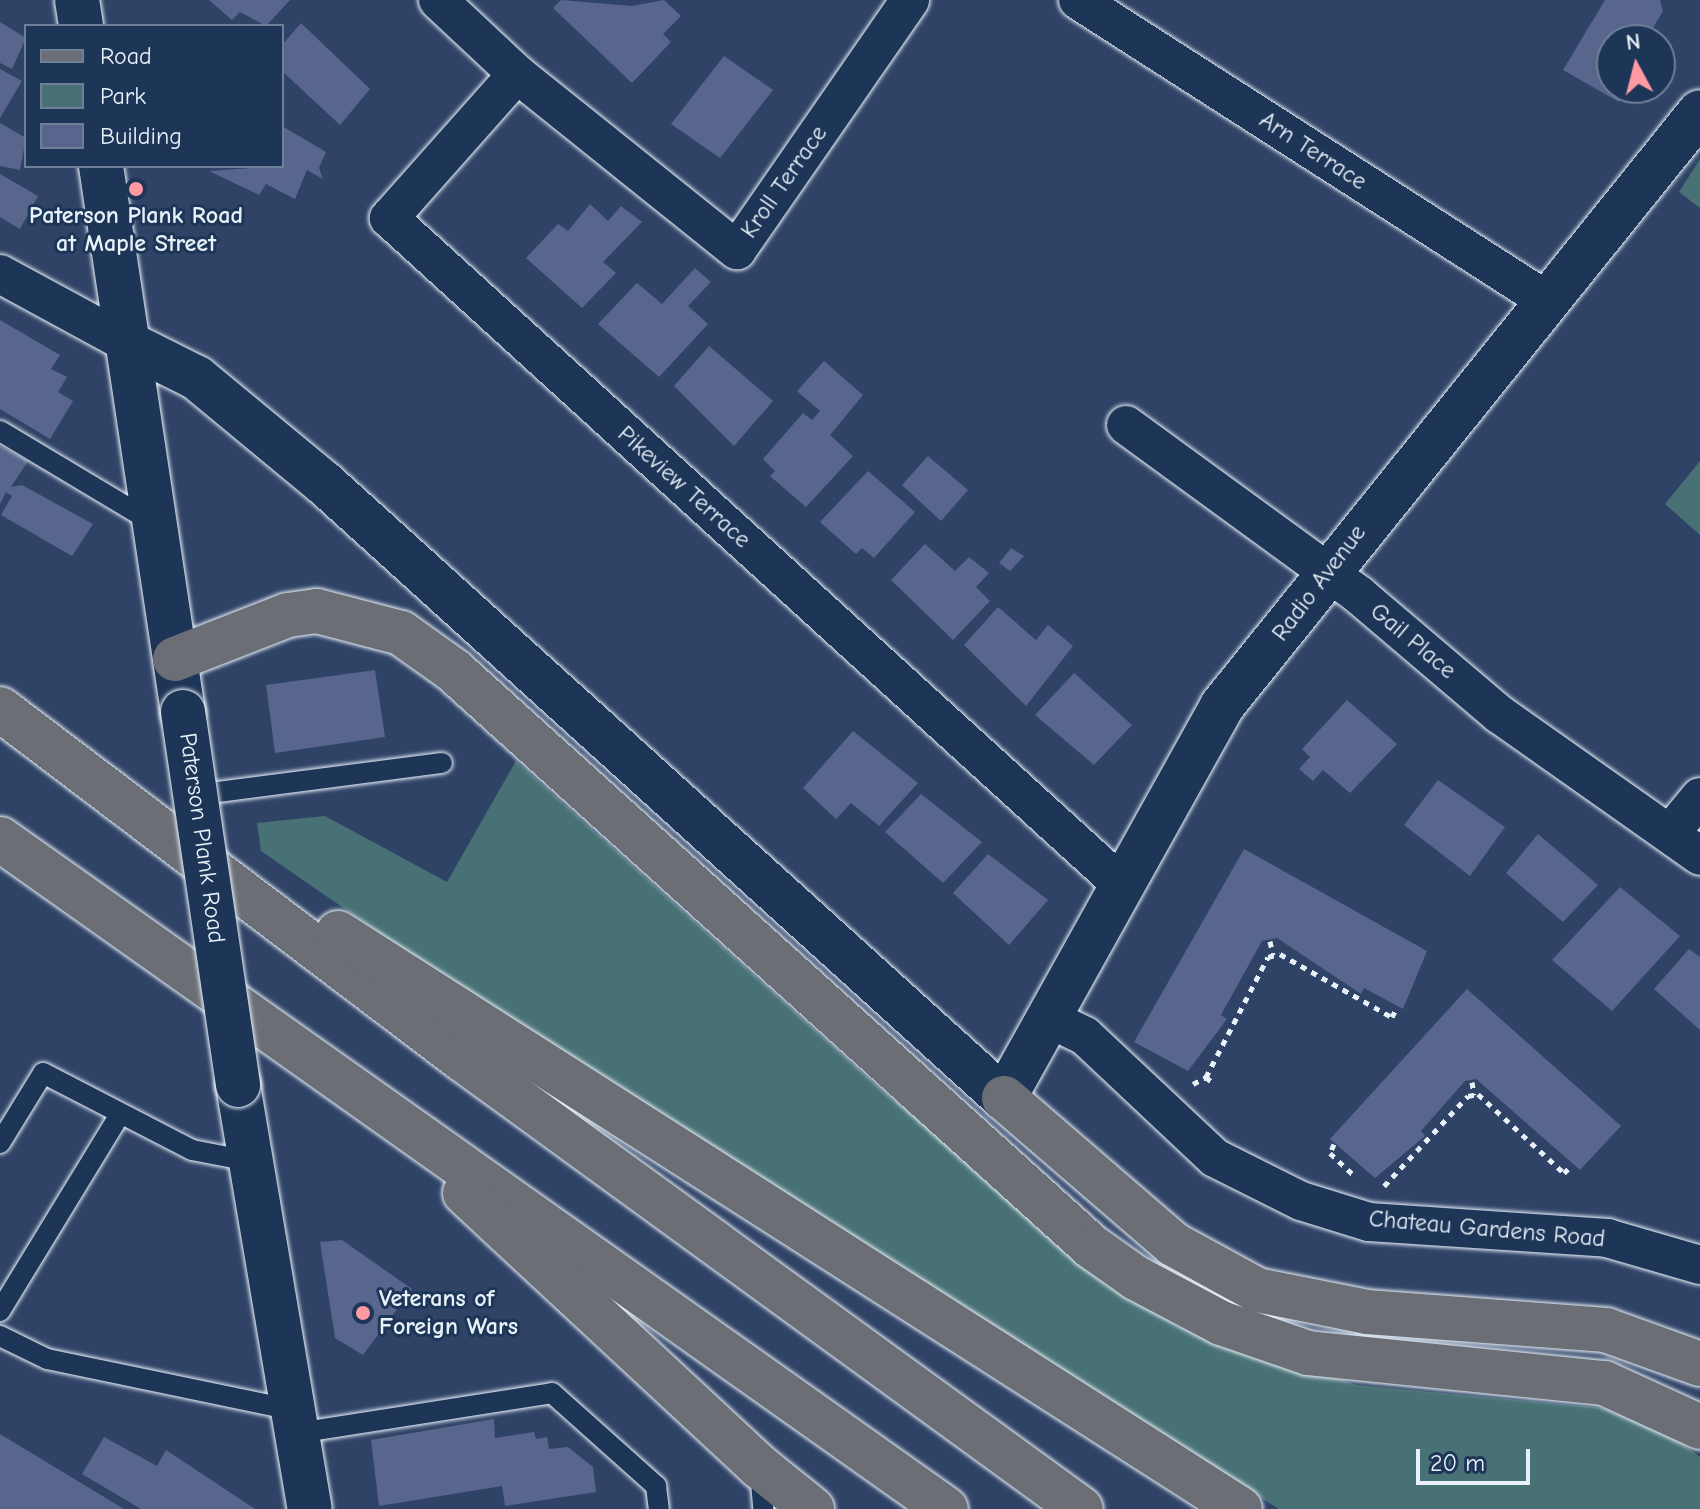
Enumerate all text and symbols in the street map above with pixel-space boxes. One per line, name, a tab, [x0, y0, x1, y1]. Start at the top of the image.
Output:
legend	[24, 24, 284, 168]
north arrow	[1596, 24, 1676, 104]
text: N	[1625, 28, 1642, 56]
text: Road	[100, 42, 152, 70]
text: Park	[100, 82, 146, 110]
street label: Arn Terrace	[1254, 106, 1372, 196]
street label: Kroll Terrace	[735, 120, 833, 244]
text: Building	[100, 122, 182, 150]
marker: Paterson Plank Road at Maple Street	[127, 180, 145, 198]
place label: Paterson Plank Road at Maple Street	[29, 202, 243, 258]
street label: Pikeview Terrace	[612, 420, 756, 554]
street label: Radio Avenue	[1266, 519, 1372, 647]
street label: Gail Place	[1364, 597, 1462, 685]
street label: Paterson Plank Road	[173, 731, 231, 945]
street label: Chateau Gardens Road	[1368, 1204, 1606, 1254]
place label: Veterans of Foreign Wars	[379, 1285, 518, 1341]
marker: Veterans of Foreign Wars	[354, 1304, 372, 1322]
scale bar	[1420, 1433, 1534, 1483]
text: 20 m	[1430, 1449, 1485, 1477]

